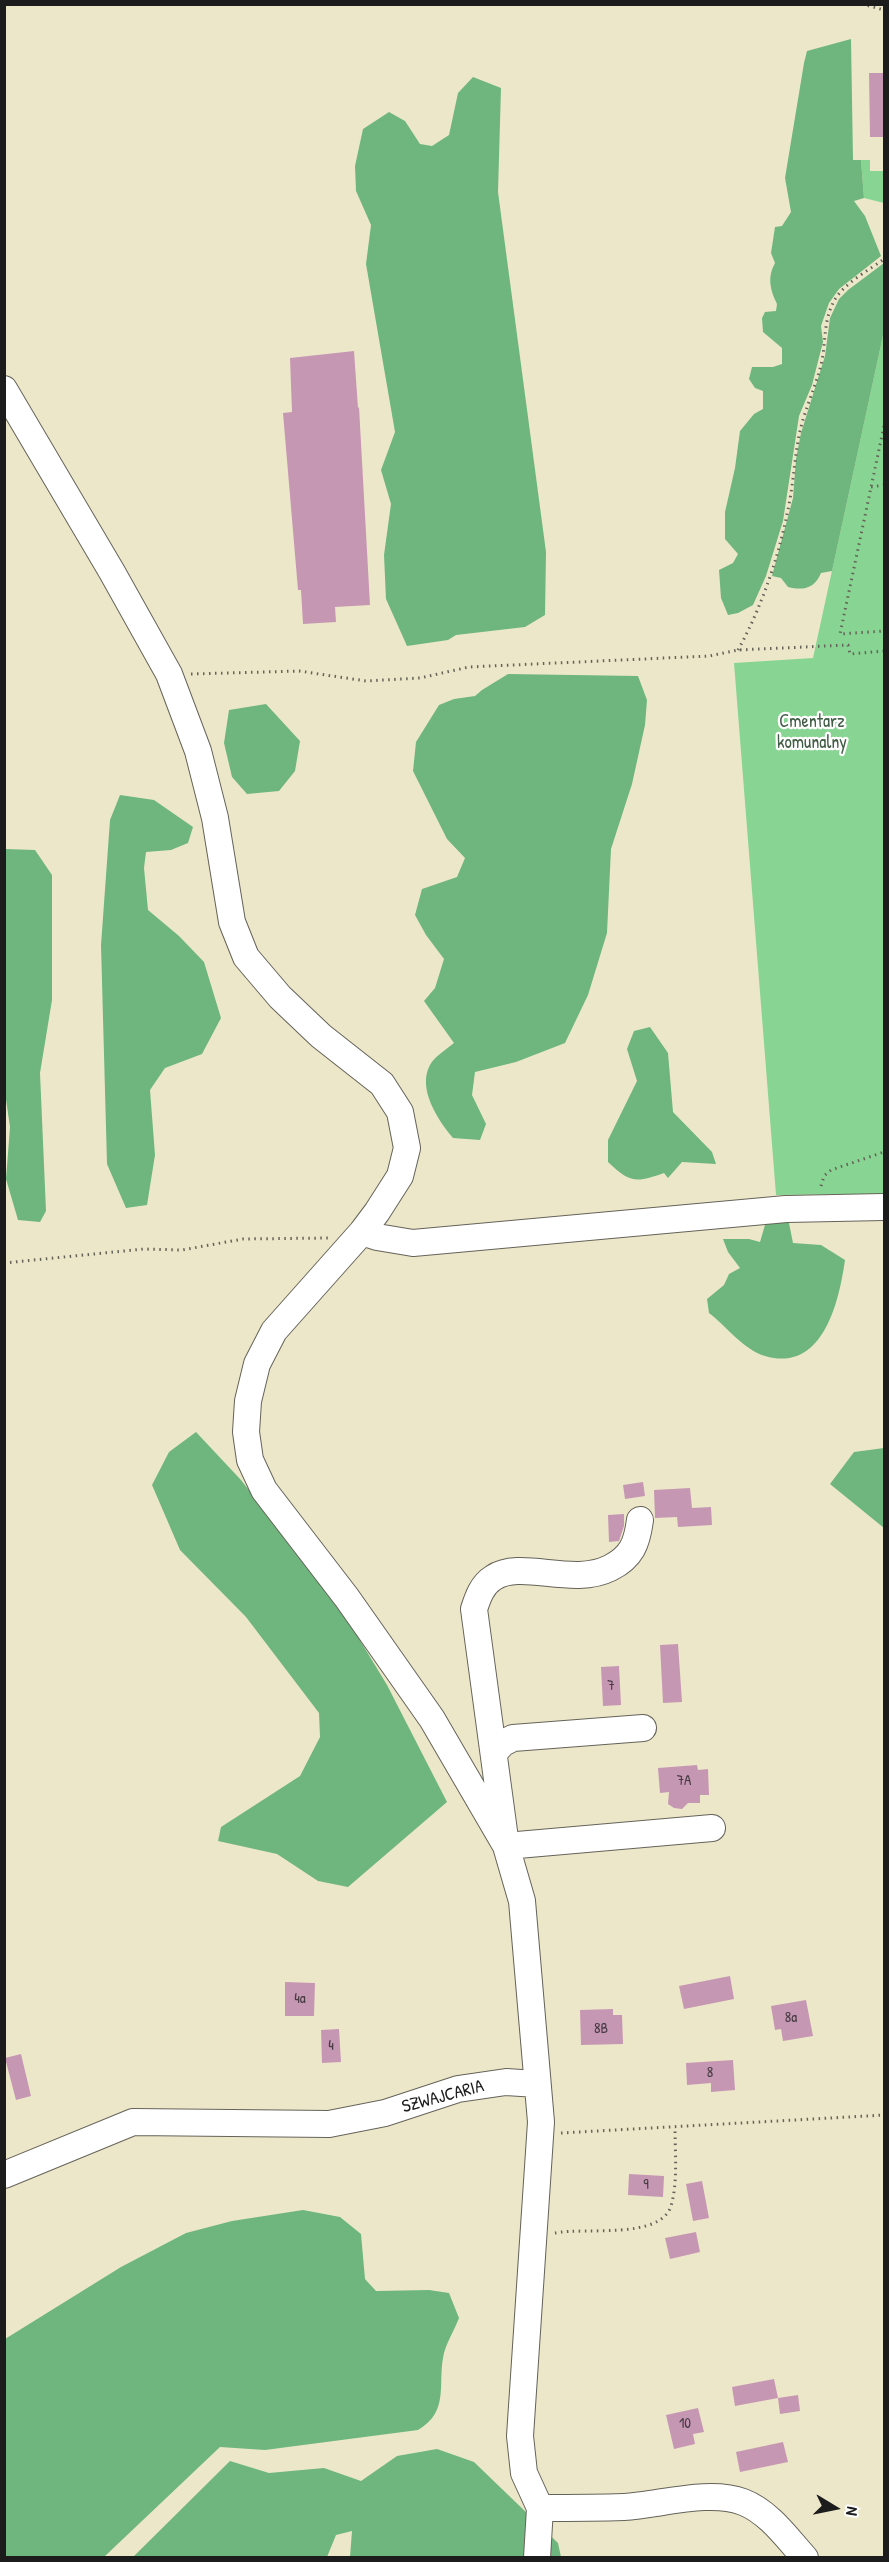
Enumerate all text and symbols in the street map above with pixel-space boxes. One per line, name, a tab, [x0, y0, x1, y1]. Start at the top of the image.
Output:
park label: Cmentarz komunalny	[777, 711, 847, 754]
house number: 7	[607, 1677, 615, 1695]
house number: 7A	[677, 1772, 691, 1790]
house number: 4a	[294, 1990, 306, 2008]
house number: 8a	[785, 2009, 797, 2027]
house number: 8B	[594, 2020, 608, 2038]
house number: 4	[328, 2037, 334, 2055]
house number: 8	[707, 2064, 713, 2082]
street label: SZWAJCARIA	[400, 2076, 486, 2118]
house number: 9	[643, 2176, 649, 2194]
house number: 10	[679, 2415, 691, 2433]
north arrow	[805, 2478, 865, 2538]
text: N	[841, 2505, 864, 2517]

